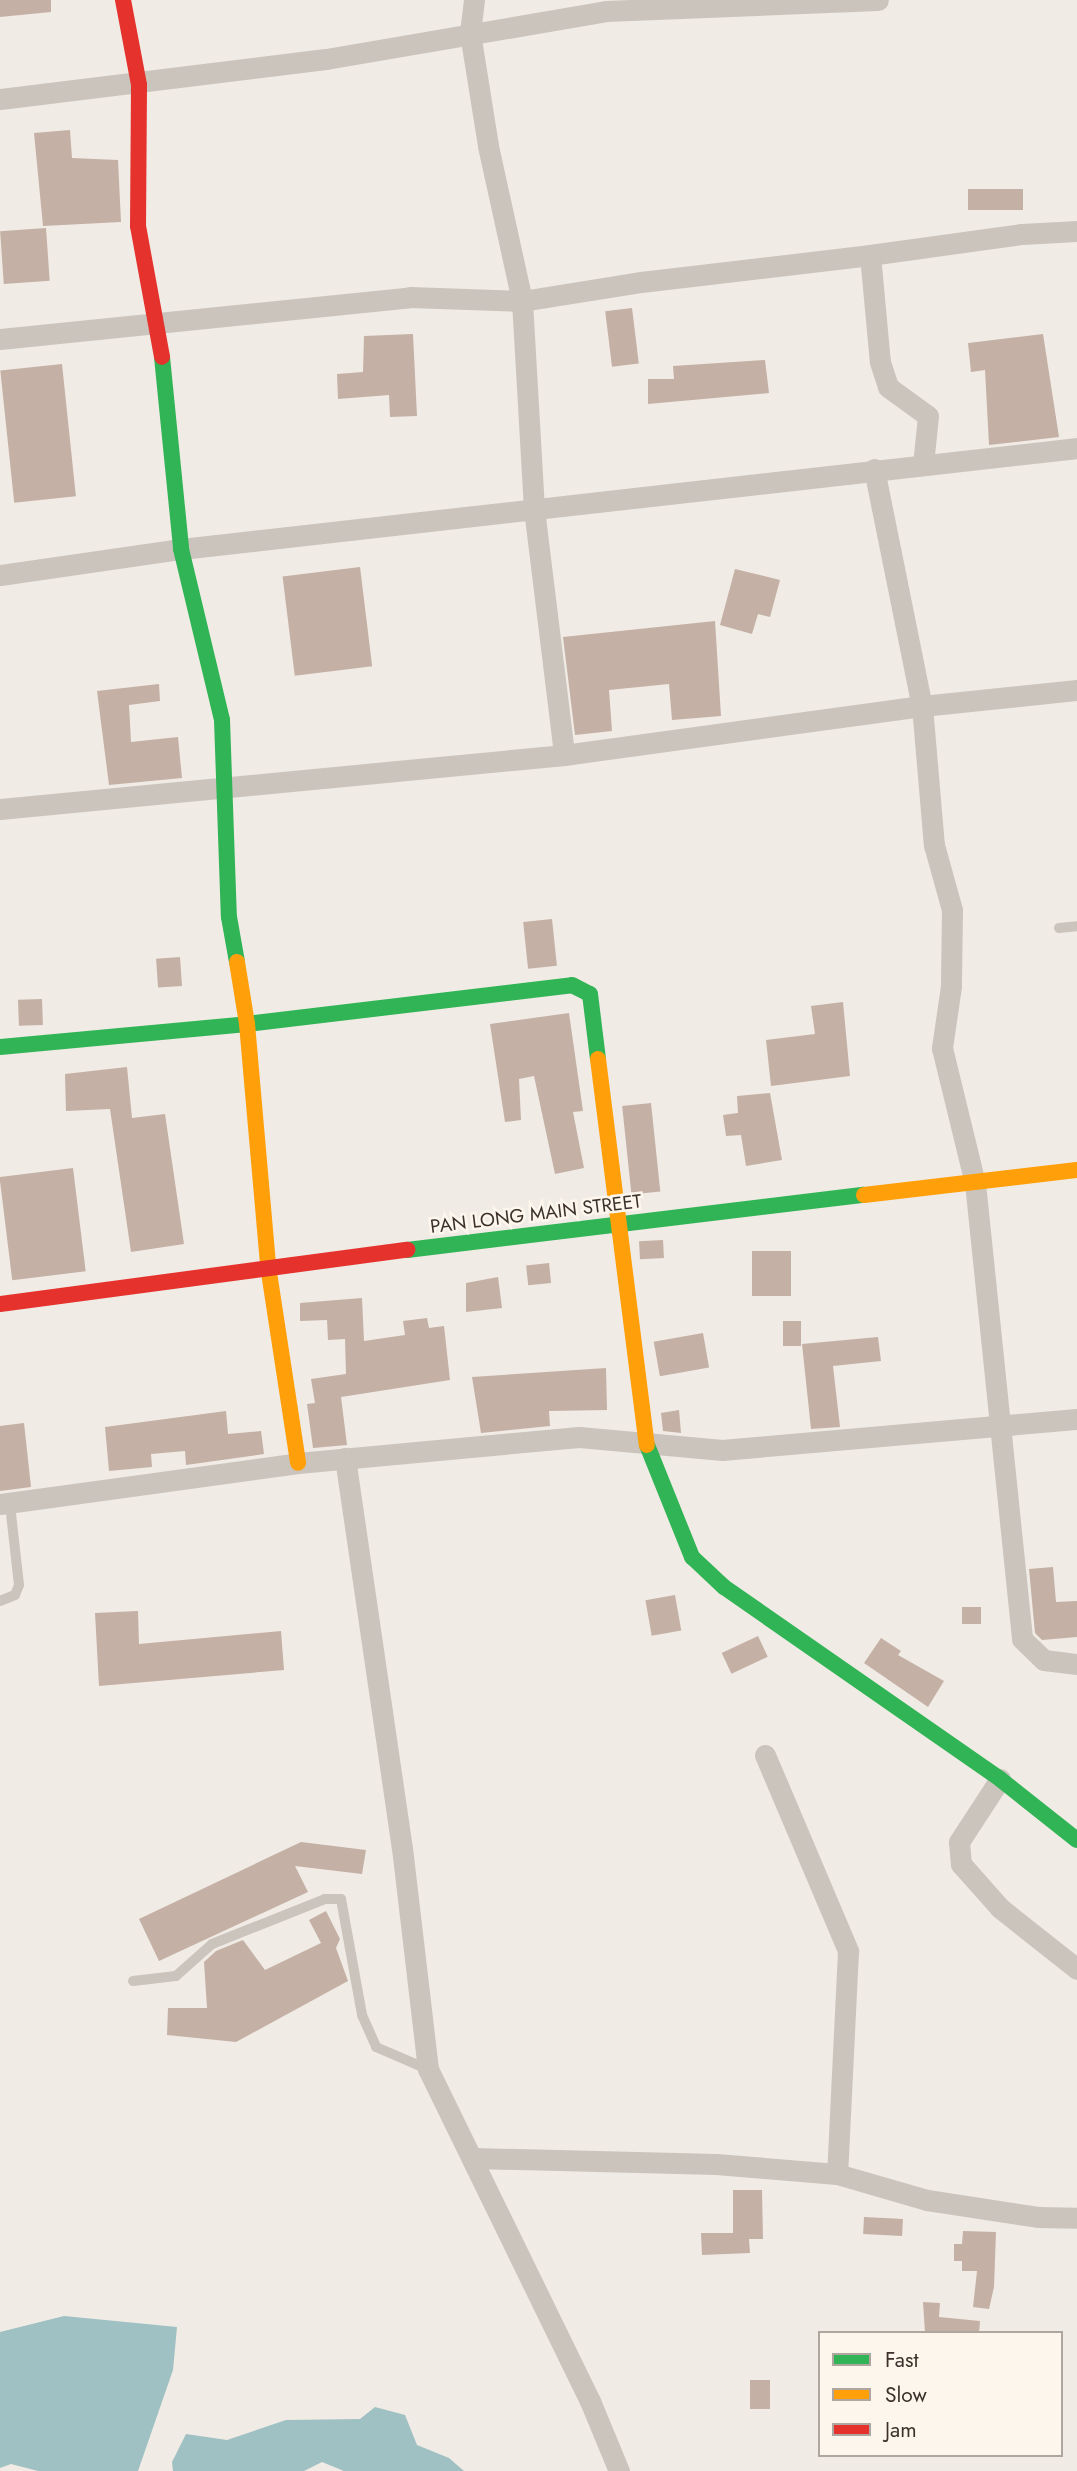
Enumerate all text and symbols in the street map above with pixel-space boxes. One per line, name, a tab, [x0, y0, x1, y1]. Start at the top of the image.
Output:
street label: PAN LONG MAIN STREET	[429, 1190, 643, 1238]
legend	[818, 2331, 1063, 2457]
text: Fast	[885, 2345, 918, 2375]
text: Slow	[885, 2380, 927, 2410]
text: Jam	[885, 2415, 917, 2445]

